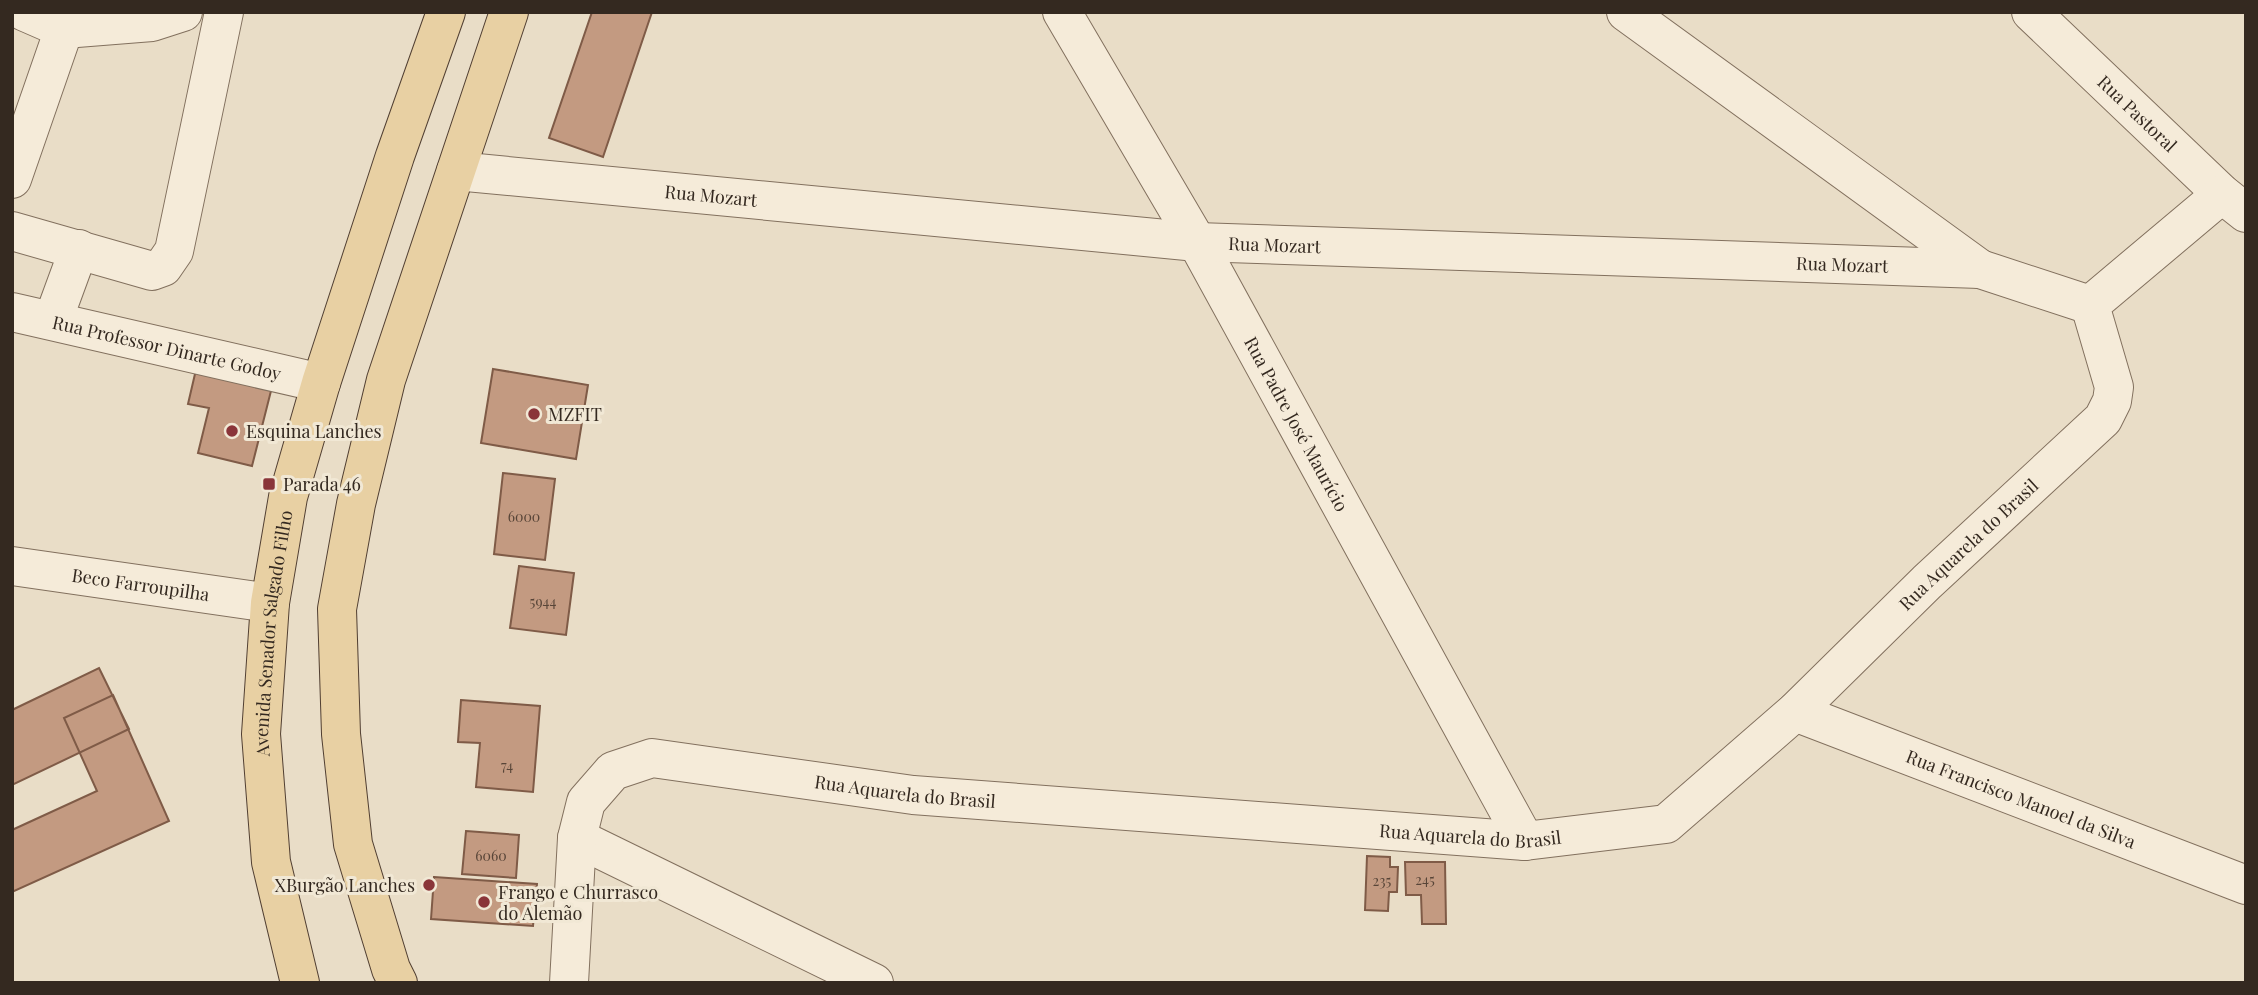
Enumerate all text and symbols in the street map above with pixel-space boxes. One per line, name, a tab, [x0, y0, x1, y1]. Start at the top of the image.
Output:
street label: Rua Pastoral	[2093, 70, 2182, 157]
street label: Rua Mozart	[664, 179, 759, 212]
street label: Rua Mozart	[1228, 231, 1322, 258]
street label: Rua Mozart	[1796, 251, 1890, 278]
street label: Rua Professor Dinarte Godoy	[50, 310, 284, 386]
street label: Rua Padre José Maurício	[1239, 332, 1354, 516]
place label: MZFIT	[548, 402, 602, 426]
marker: MZFIT	[526, 406, 542, 422]
place label: Esquina Lanches	[246, 419, 382, 443]
marker: Esquina Lanches	[224, 423, 240, 439]
place label: Parada 46	[283, 472, 361, 496]
street label: Rua Aquarela do Brasil	[1894, 473, 2043, 615]
marker: Parada 46	[261, 476, 277, 492]
house number: 6000	[508, 507, 540, 526]
street label: Avenida Senador Salgado Filho	[249, 508, 298, 759]
street label: Beco Farroupilha	[70, 563, 211, 606]
house number: 5944	[530, 592, 556, 611]
street label: Rua Francisco Manoel da Silva	[1903, 744, 2139, 854]
house number: 74	[501, 756, 513, 775]
street label: Rua Aquarela do Brasil	[813, 769, 997, 813]
street label: Rua Aquarela do Brasil	[1378, 818, 1562, 853]
house number: 6060	[475, 846, 507, 865]
house number: 245	[1415, 870, 1435, 889]
house number: 235	[1373, 871, 1392, 890]
place label: XBurgão Lanches	[274, 873, 415, 897]
marker: XBurgão Lanches	[421, 877, 437, 893]
place label: Frango e Churrasco do Alemão	[498, 880, 658, 925]
marker: Frango e Churrasco do Alemão	[476, 894, 492, 910]

